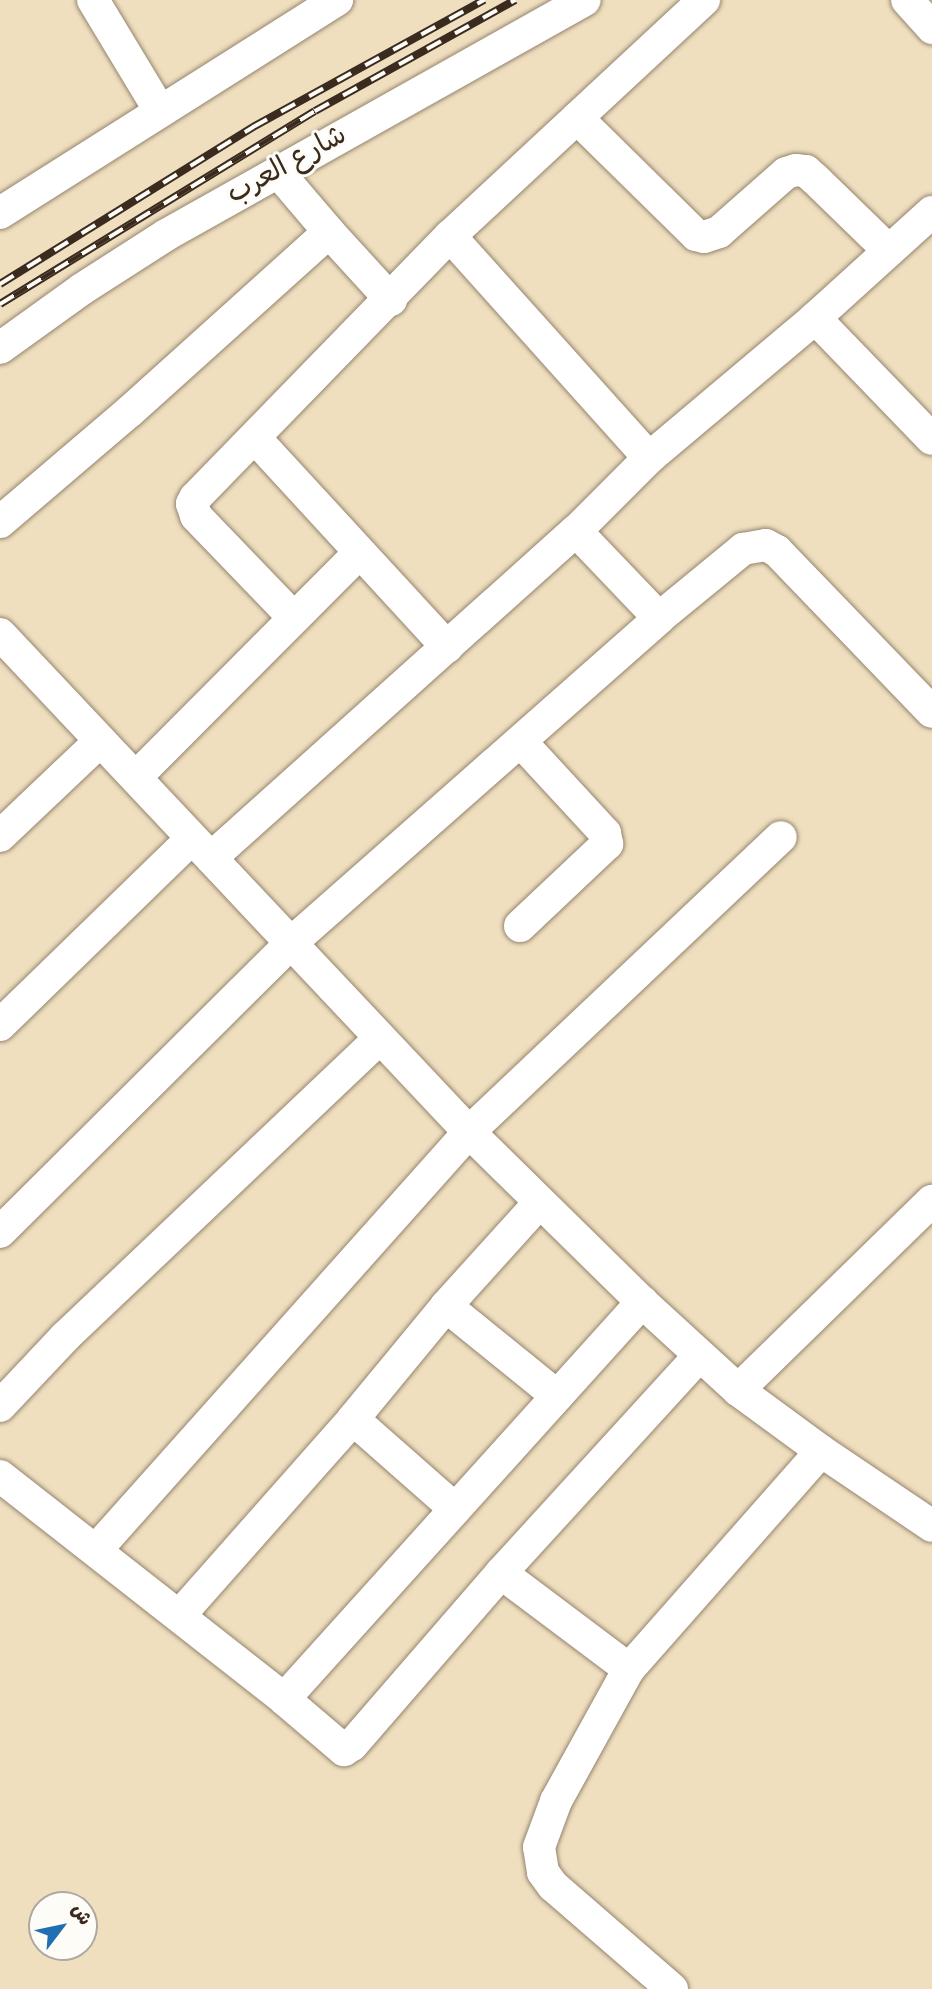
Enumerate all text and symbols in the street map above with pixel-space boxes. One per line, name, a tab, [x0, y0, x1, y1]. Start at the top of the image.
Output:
street label: شارع العرب	[222, 120, 354, 214]
north arrow	[28, 1891, 98, 1961]
text: ش	[63, 1900, 97, 1932]

